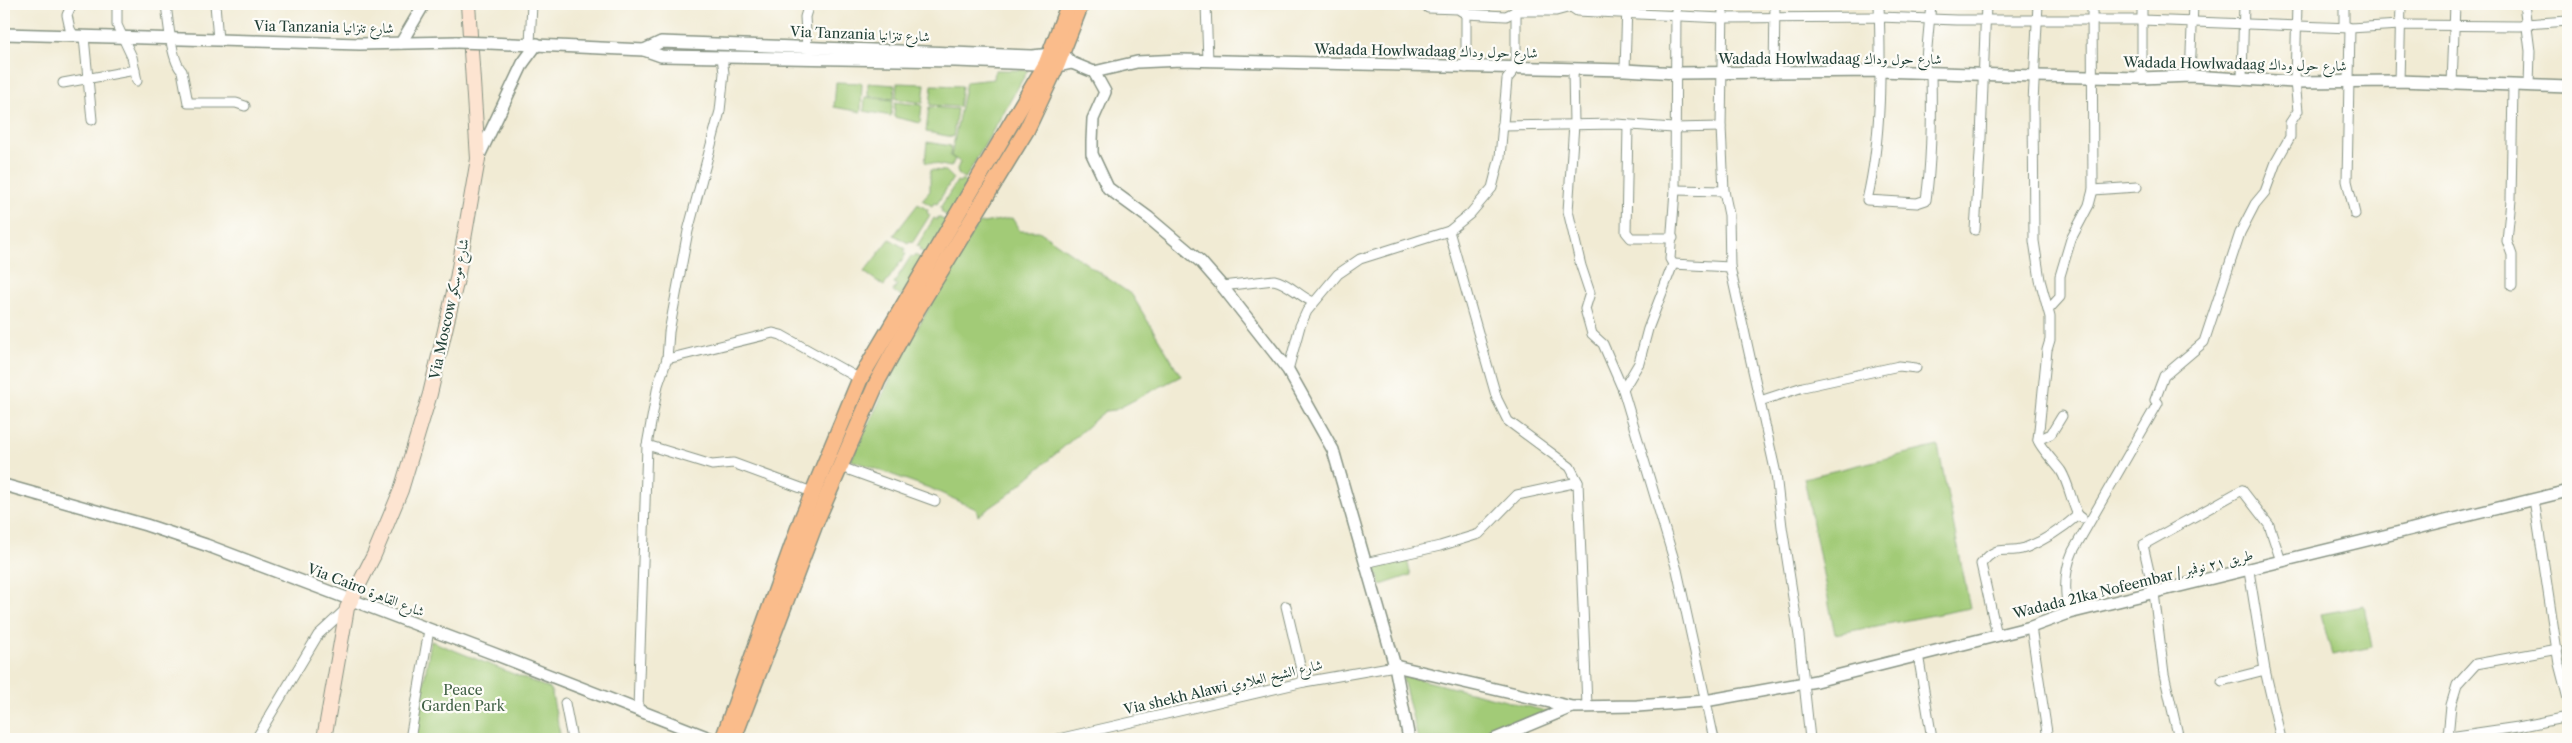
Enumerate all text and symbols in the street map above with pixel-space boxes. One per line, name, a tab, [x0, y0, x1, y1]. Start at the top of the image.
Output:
street label: Via Tanzania شارع تنزانيا	[253, 17, 394, 40]
street label: Via Tanzania شارع تنزانيا	[789, 23, 930, 48]
street label: Wadada Howlwadaag شارع حول وداك	[1313, 40, 1538, 65]
street label: Wadada Howlwadaag شارع حول وداك	[1717, 50, 1942, 71]
street label: Wadada Howlwadaag شارع حول وداك	[2122, 53, 2347, 78]
street label: Via Moscow شارع موسكو	[425, 237, 476, 383]
street label: Wadada 21ka Nofeembar / طريق ٢١ نوفمبر	[2010, 545, 2255, 623]
street label: Via Cairo شارع القاهرة	[303, 559, 427, 623]
street label: Via shekh Alawi شارع الشيخ العلاوي	[1121, 655, 1325, 723]
park label: Peace Garden Park	[421, 681, 506, 715]

